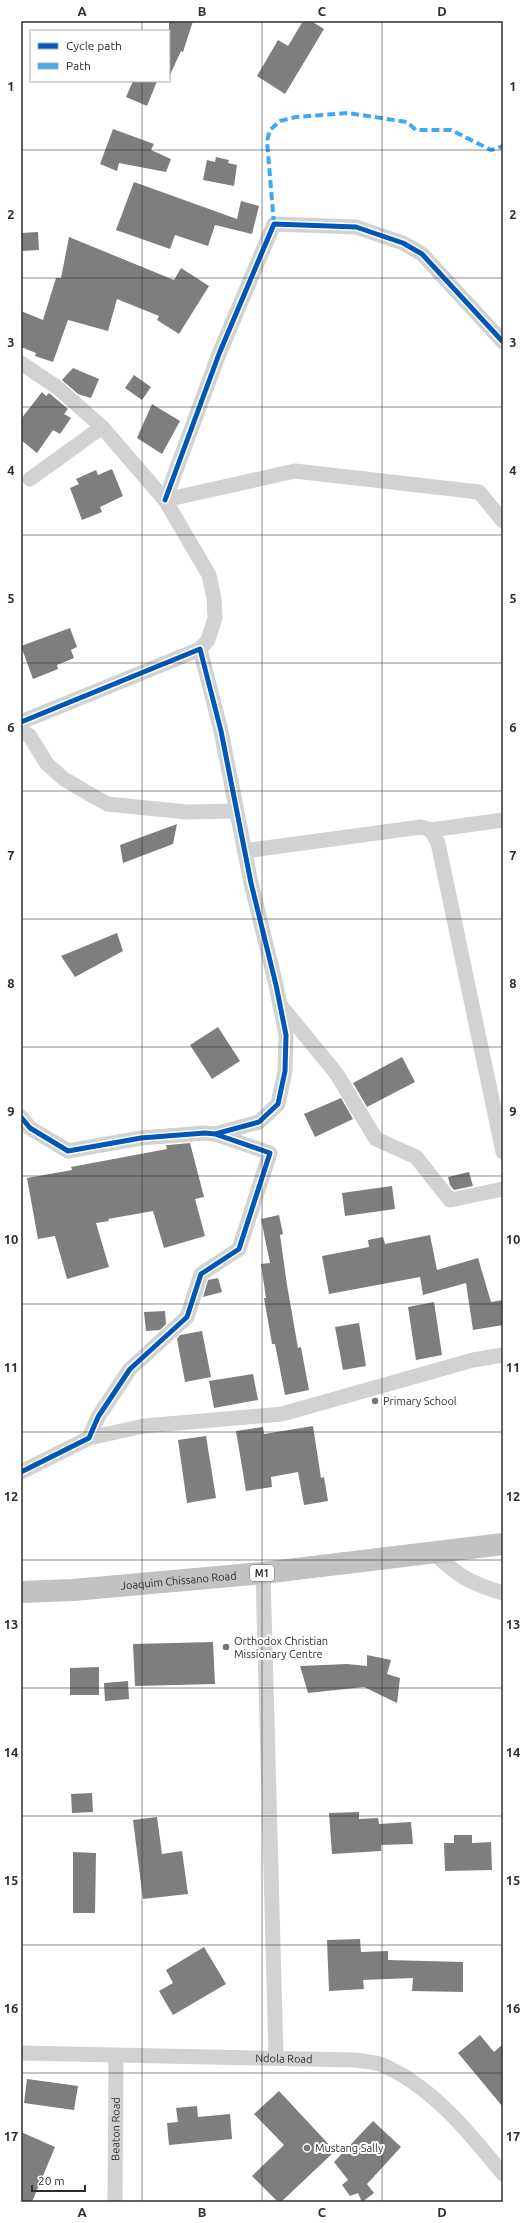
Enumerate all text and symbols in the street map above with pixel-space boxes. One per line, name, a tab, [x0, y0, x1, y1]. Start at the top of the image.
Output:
text: A	[77, 4, 87, 18]
text: B	[198, 4, 207, 18]
text: C	[318, 4, 327, 18]
text: D	[437, 4, 447, 18]
legend	[30, 30, 170, 82]
text: Cycle path	[66, 39, 122, 52]
text: Path	[66, 59, 91, 72]
text: 1	[7, 79, 15, 93]
text: 1	[509, 79, 517, 93]
text: 2	[7, 207, 15, 221]
text: 2	[509, 207, 517, 221]
text: 3	[7, 335, 15, 349]
text: 3	[509, 335, 517, 349]
text: 4	[7, 463, 15, 477]
text: 4	[509, 463, 517, 477]
text: 5	[7, 591, 15, 605]
text: 5	[509, 591, 517, 605]
text: 6	[7, 720, 15, 734]
text: 6	[509, 720, 517, 734]
text: 7	[7, 848, 15, 862]
text: 7	[509, 848, 517, 862]
text: 8	[7, 976, 15, 990]
text: 8	[509, 976, 517, 990]
text: 9	[7, 1104, 15, 1118]
text: 9	[509, 1104, 517, 1118]
text: 10	[4, 1232, 18, 1246]
text: 10	[506, 1232, 520, 1246]
text: 11	[4, 1360, 18, 1374]
text: 11	[506, 1360, 520, 1374]
place label: Primary School	[383, 1395, 457, 1407]
marker: Primary School	[370, 1396, 380, 1406]
text: 12	[4, 1489, 18, 1503]
text: 12	[506, 1489, 520, 1503]
road number: M1	[250, 1565, 274, 1581]
street label: Joaquim Chissano Road	[120, 1569, 237, 1592]
text: 13	[4, 1617, 18, 1631]
text: 13	[506, 1617, 520, 1631]
place label: Orthodox Christian Missionary Centre	[234, 1635, 328, 1660]
marker: Orthodox Christian Missionary Centre	[221, 1642, 231, 1652]
text: 14	[4, 1745, 18, 1759]
text: 14	[506, 1745, 520, 1759]
text: 15	[4, 1873, 18, 1887]
text: 15	[506, 1873, 520, 1887]
text: 16	[4, 2001, 18, 2015]
text: 16	[506, 2001, 520, 2015]
street label: Ndola Road	[255, 2052, 313, 2065]
street label: Beaton Road	[109, 2097, 122, 2161]
text: 17	[4, 2129, 18, 2143]
text: 17	[506, 2129, 520, 2143]
place label: Mustang Sally	[315, 2142, 384, 2154]
marker: Mustang Sally	[302, 2143, 312, 2153]
scale bar	[32, 2167, 85, 2193]
text: 20 m	[38, 2174, 65, 2187]
text: A	[77, 2205, 87, 2219]
text: B	[198, 2205, 207, 2219]
text: C	[318, 2205, 327, 2219]
text: D	[437, 2205, 447, 2219]

